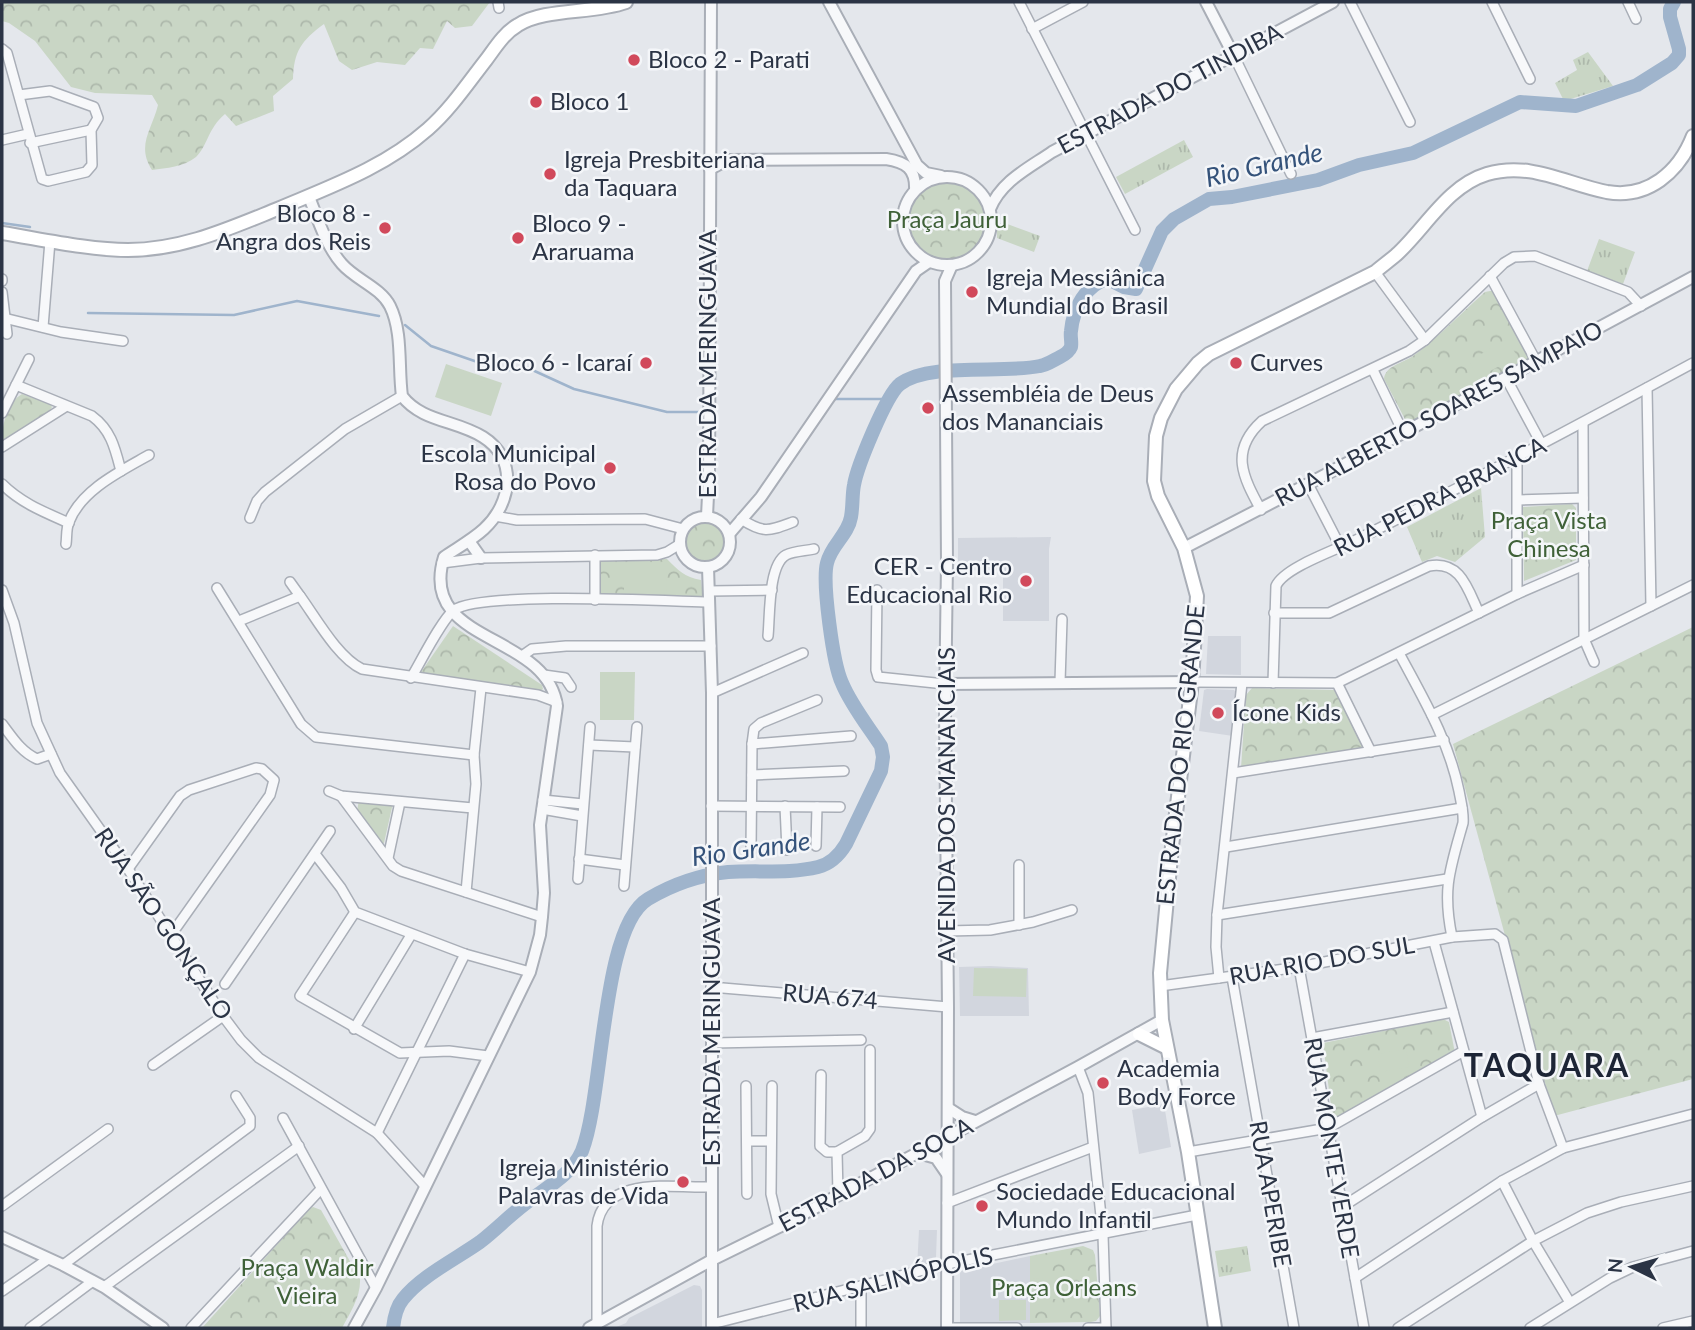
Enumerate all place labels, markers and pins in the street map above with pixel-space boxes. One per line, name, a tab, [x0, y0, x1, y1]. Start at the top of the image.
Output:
place label: Bloco 2 - Parati	[648, 44, 810, 73]
marker: Bloco 2 - Parati	[626, 52, 642, 68]
place label: Bloco 1	[550, 86, 629, 115]
marker: Bloco 1	[528, 94, 544, 110]
place label: Igreja Presbiteriana da Taquara	[564, 144, 765, 201]
marker: Igreja Presbiteriana da Taquara	[542, 166, 558, 182]
place label: Bloco 8 - Angra dos Reis	[216, 198, 371, 255]
place label: Bloco 9 - Araruama	[532, 208, 634, 265]
marker: Bloco 8 - Angra dos Reis	[377, 220, 393, 236]
marker: Bloco 9 - Araruama	[510, 230, 526, 246]
place label: Igreja Messiânica Mundial do Brasil	[986, 262, 1169, 319]
marker: Igreja Messiânica Mundial do Brasil	[964, 284, 980, 300]
place label: Bloco 6 - Icaraí	[475, 347, 633, 376]
place label: Curves	[1250, 347, 1323, 376]
marker: Bloco 6 - Icaraí	[638, 355, 654, 371]
marker: Curves	[1228, 355, 1244, 371]
place label: Assembléia de Deus dos Mananciais	[942, 378, 1154, 435]
marker: Assembléia de Deus dos Mananciais	[920, 400, 936, 416]
place label: Escola Municipal Rosa do Povo	[420, 438, 596, 495]
marker: Escola Municipal Rosa do Povo	[602, 460, 618, 476]
place label: CER - Centro Educacional Rio	[846, 551, 1012, 608]
marker: CER - Centro Educacional Rio	[1018, 573, 1034, 589]
place label: Ícone Kids	[1232, 697, 1341, 726]
marker: Ícone Kids	[1210, 705, 1226, 721]
place label: Academia Body Force	[1117, 1053, 1236, 1110]
marker: Academia Body Force	[1095, 1075, 1111, 1091]
place label: Igreja Ministério Palavras de Vida	[498, 1152, 669, 1209]
marker: Igreja Ministério Palavras de Vida	[675, 1174, 691, 1190]
place label: Sociedade Educacional Mundo Infantil	[996, 1176, 1235, 1233]
marker: Sociedade Educacional Mundo Infantil	[974, 1198, 990, 1214]

